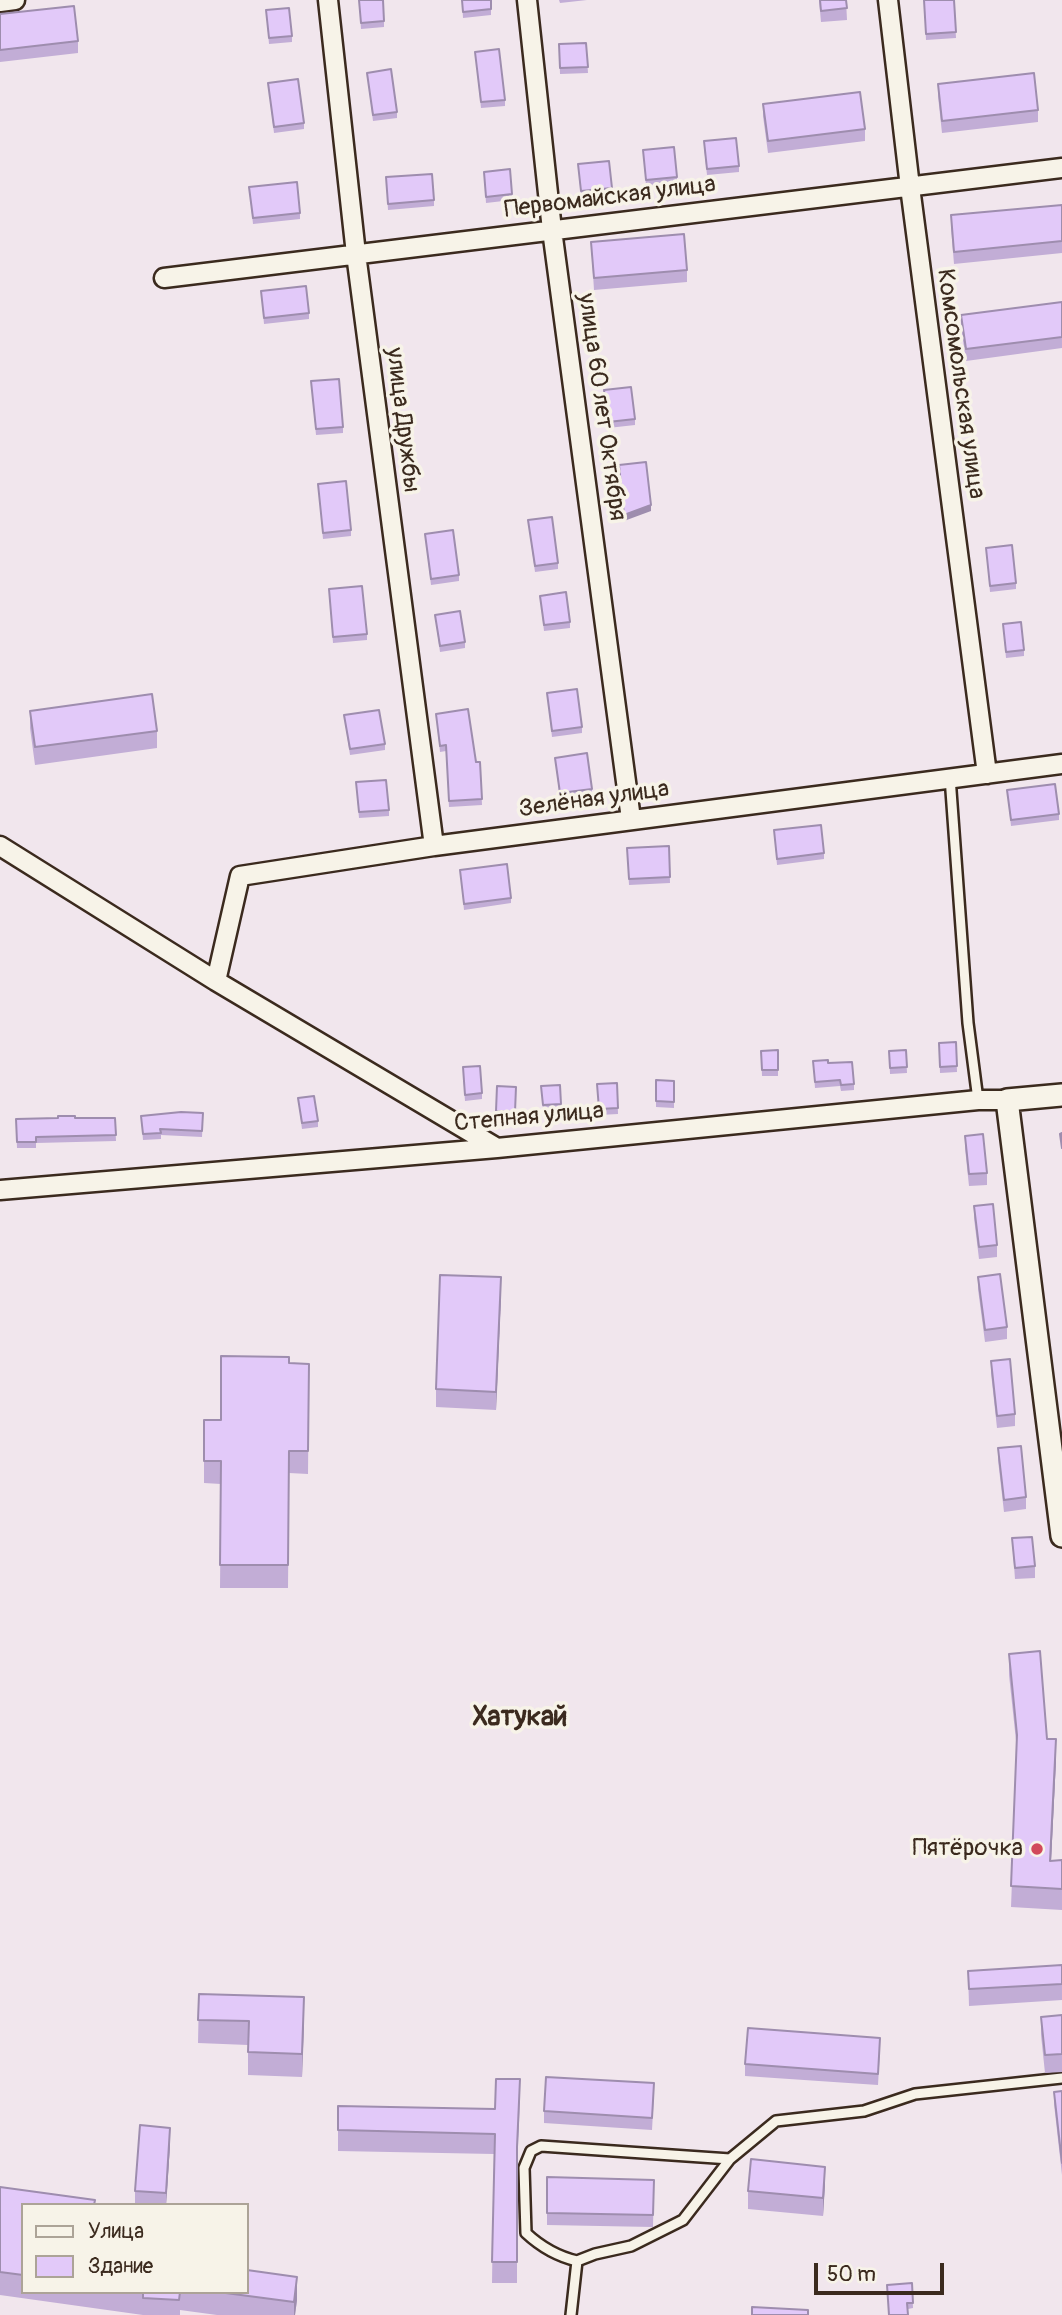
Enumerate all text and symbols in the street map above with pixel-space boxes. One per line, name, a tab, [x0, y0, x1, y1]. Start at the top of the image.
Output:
street label: Первомайская улица	[503, 171, 717, 225]
street label: Комсомольская улица	[930, 267, 990, 501]
street label: улица 60 лет Октября	[571, 291, 631, 523]
street label: улица Дружбы	[379, 346, 425, 494]
street label: Зелёная улица	[517, 775, 671, 825]
street label: Степная улица	[453, 1097, 605, 1139]
district label: Хатукай	[473, 1701, 567, 1735]
place label: Пятёрочка	[912, 1835, 1023, 1863]
marker: Пятёрочка	[1029, 1841, 1045, 1857]
legend	[21, 2203, 248, 2294]
text: Улица	[88, 2218, 144, 2245]
scale bar	[817, 2248, 946, 2292]
text: Здание	[88, 2253, 153, 2280]
text: 50 m	[827, 2261, 876, 2288]

